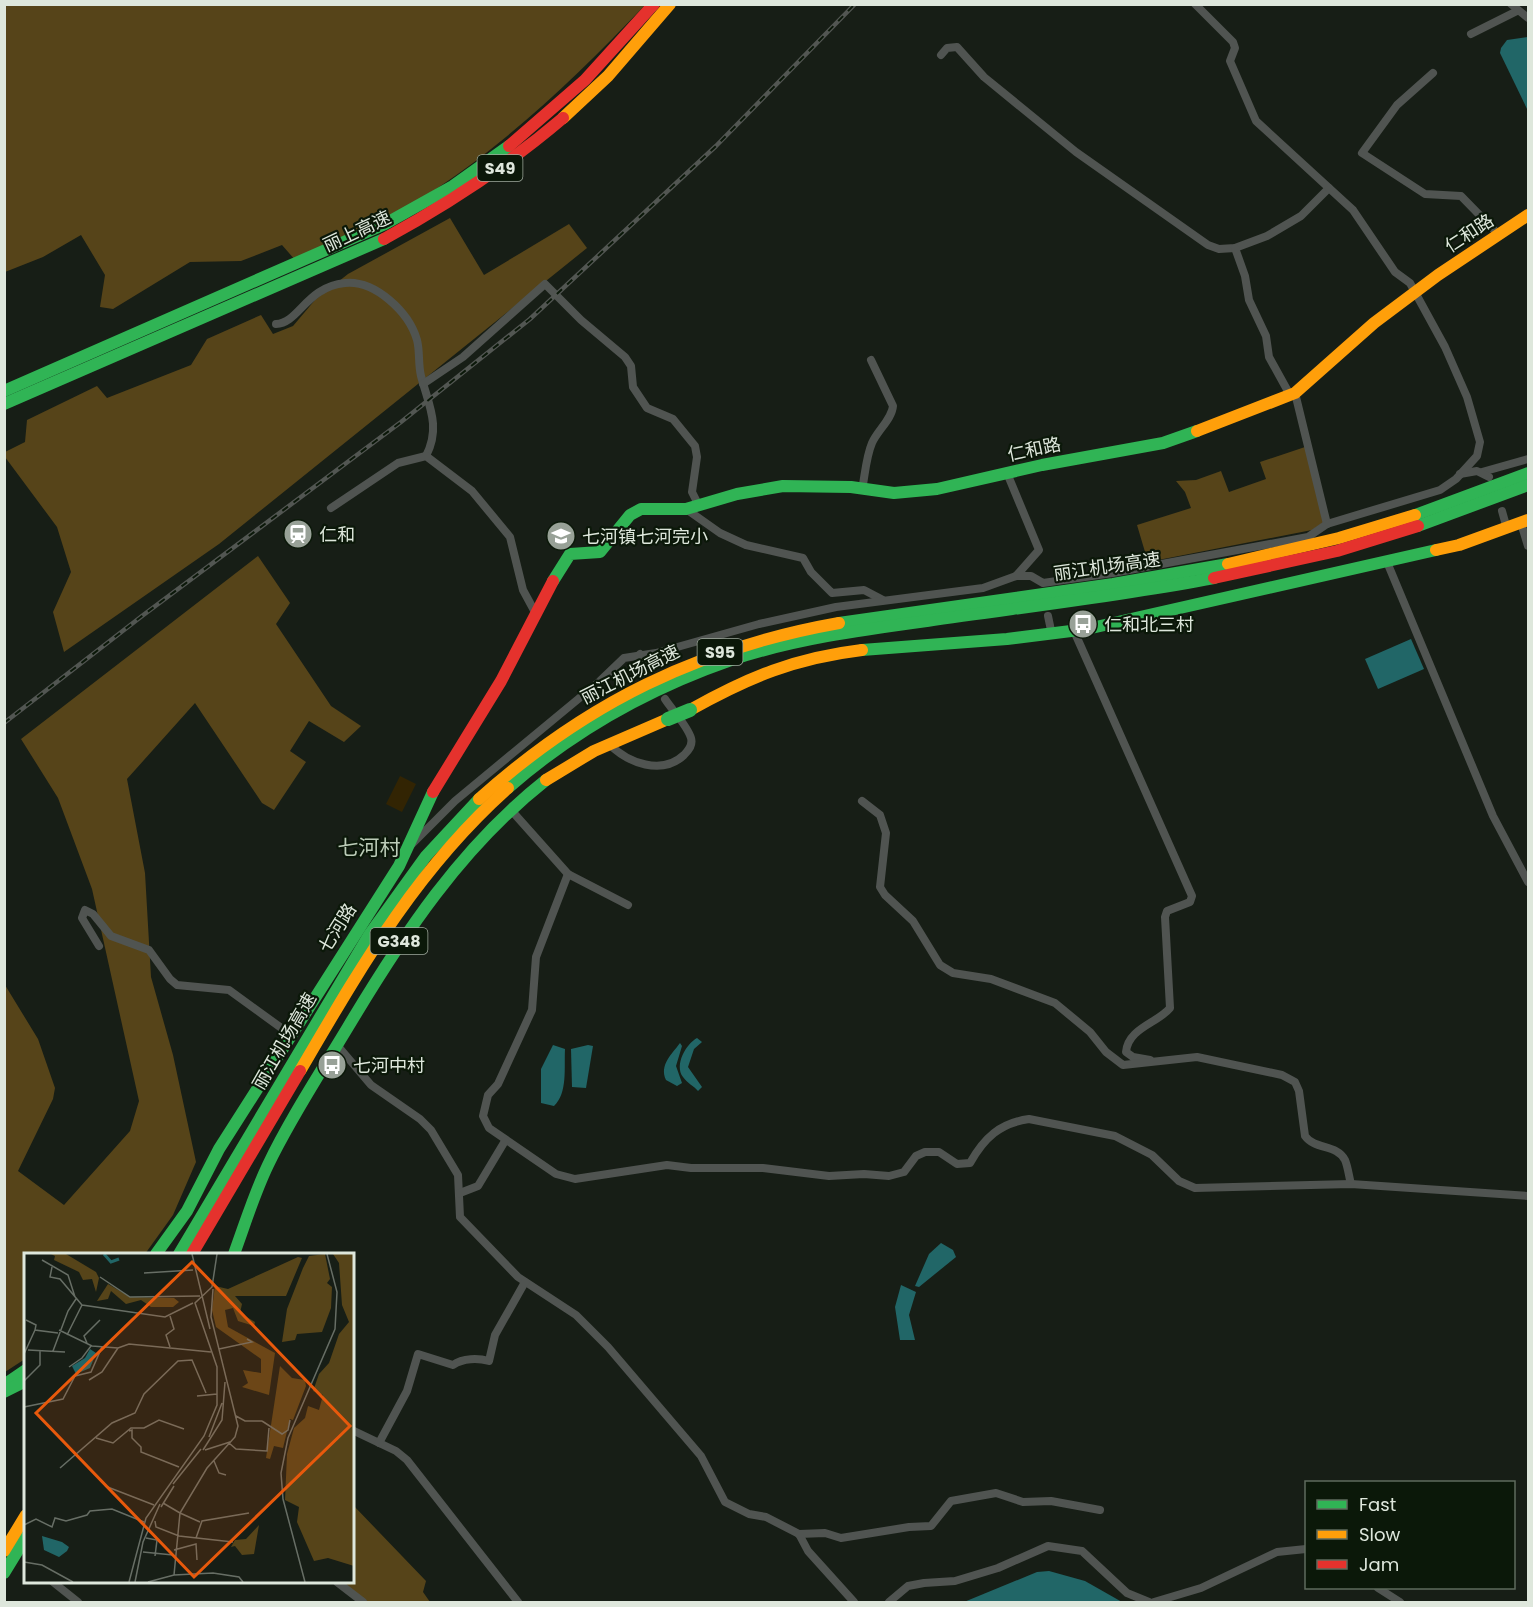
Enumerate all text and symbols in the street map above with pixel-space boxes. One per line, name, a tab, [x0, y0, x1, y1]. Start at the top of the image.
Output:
road number: S49	[478, 155, 522, 181]
street label: 丽上高速	[319, 204, 395, 258]
street label: 仁和路	[1440, 208, 1498, 258]
street label: 仁和路	[1005, 431, 1063, 467]
station icon: 仁和	[282, 518, 314, 550]
school or university icon: 七河镇七河完小	[545, 520, 577, 552]
place label: 仁和	[319, 522, 355, 547]
place label: 七河镇七河完小	[582, 524, 708, 549]
street label: 丽江机场高速	[1052, 546, 1162, 586]
bus stop icon: 仁和北三村	[1067, 608, 1099, 640]
place label: 仁和北三村	[1104, 612, 1194, 637]
street label: 丽江机场高速	[576, 638, 684, 710]
road number: S95	[698, 639, 742, 665]
district label: 七河村	[338, 833, 401, 862]
street label: 七河路	[312, 898, 362, 958]
road number: G348	[370, 928, 428, 954]
street label: 丽江机场高速	[246, 988, 322, 1094]
bus stop icon: 七河中村	[316, 1049, 348, 1081]
place label: 七河中村	[353, 1053, 425, 1078]
inset map	[24, 1253, 354, 1583]
legend	[1305, 1481, 1515, 1589]
text: Fast	[1359, 1492, 1396, 1517]
text: Slow	[1359, 1522, 1401, 1547]
text: Jam	[1359, 1552, 1399, 1577]

